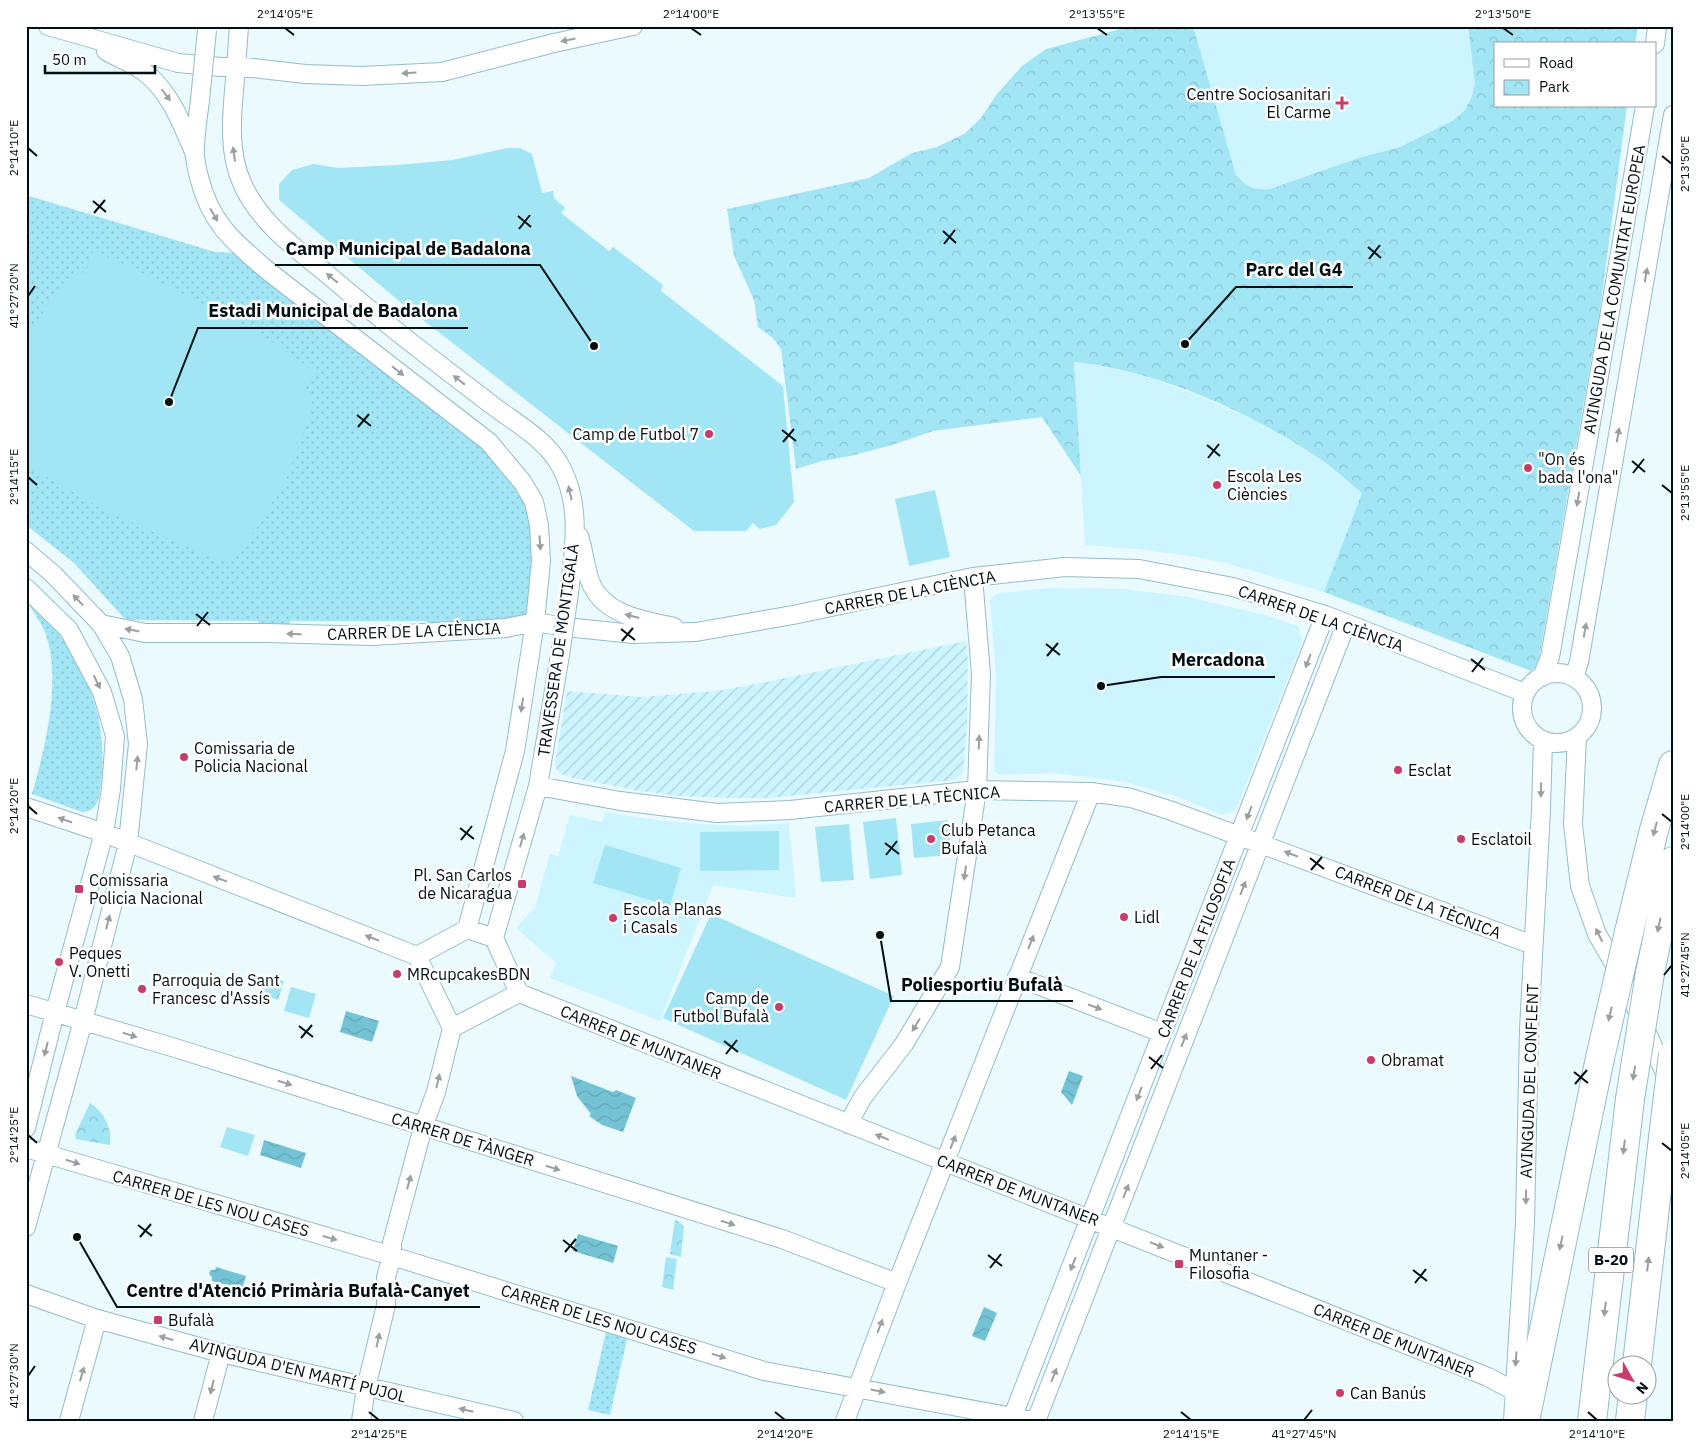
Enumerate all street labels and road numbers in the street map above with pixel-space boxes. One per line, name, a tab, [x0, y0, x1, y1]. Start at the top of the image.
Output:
street label: AVINGUDA DE LA COMUNITAT EUROPEA	[1579, 143, 1649, 435]
street label: TRAVESSERA DE MONTIGALÀ	[532, 542, 583, 758]
street label: CARRER DE LA CIÈNCIA	[823, 565, 997, 618]
street label: CARRER DE LA CIÈNCIA	[1236, 579, 1407, 656]
street label: CARRER DE LA CIÈNCIA	[327, 617, 501, 644]
street label: CARRER DE LA TÈCNICA	[823, 780, 1001, 817]
street label: CARRER DE LA FILOSOFIA	[1153, 855, 1239, 1041]
street label: CARRER DE LA TÈCNICA	[1332, 860, 1504, 943]
street label: AVINGUDA DEL CONFLENT	[1516, 983, 1542, 1179]
street label: CARRER DE MUNTANER	[557, 1000, 725, 1084]
street label: CARRER DE TÀNGER	[389, 1107, 537, 1170]
street label: CARRER DE MUNTANER	[934, 1150, 1102, 1230]
street label: CARRER DE LES NOU CASES	[110, 1165, 312, 1241]
road number: B-20	[1588, 1248, 1634, 1272]
street label: CARRER DE LES NOU CASES	[499, 1280, 699, 1358]
street label: CARRER DE MUNTANER	[1310, 1298, 1478, 1382]
street label: AVINGUDA D'EN MARTÍ PUJOL	[188, 1332, 409, 1407]

